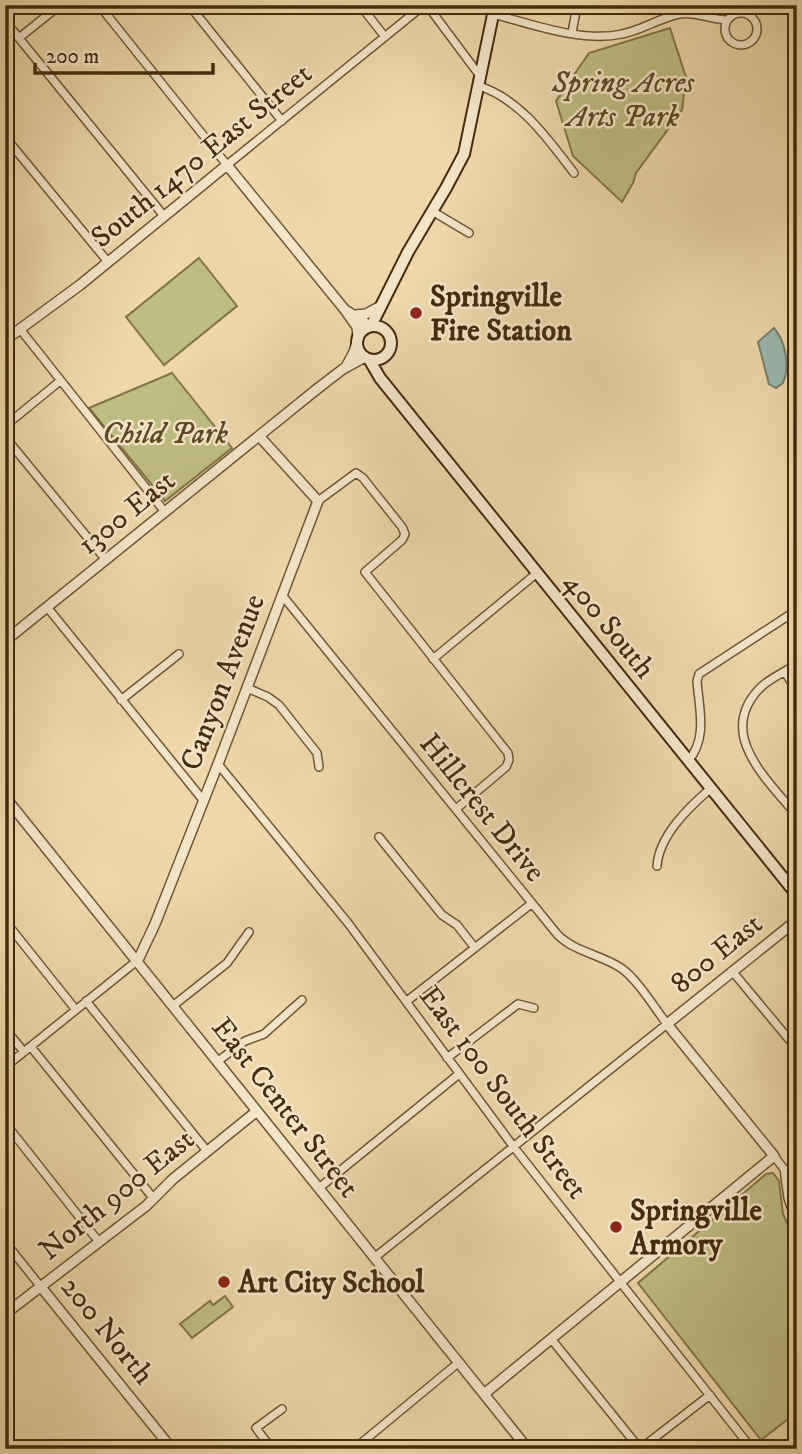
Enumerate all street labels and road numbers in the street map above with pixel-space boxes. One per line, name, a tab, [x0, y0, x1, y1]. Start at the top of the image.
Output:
street label: South 1470 East Street	[84, 56, 320, 257]
street label: 1300 East	[71, 463, 183, 564]
street label: 400 South	[555, 565, 663, 687]
street label: Canyon Avenue	[173, 589, 274, 776]
street label: Hillcrest Drive	[411, 726, 553, 890]
street label: 800 East	[664, 906, 770, 1002]
street label: East 100 South Street	[411, 979, 595, 1207]
street label: East Center Street	[203, 1010, 367, 1205]
street label: North 900 East	[32, 1121, 202, 1269]
street label: 200 North	[52, 1269, 162, 1393]

